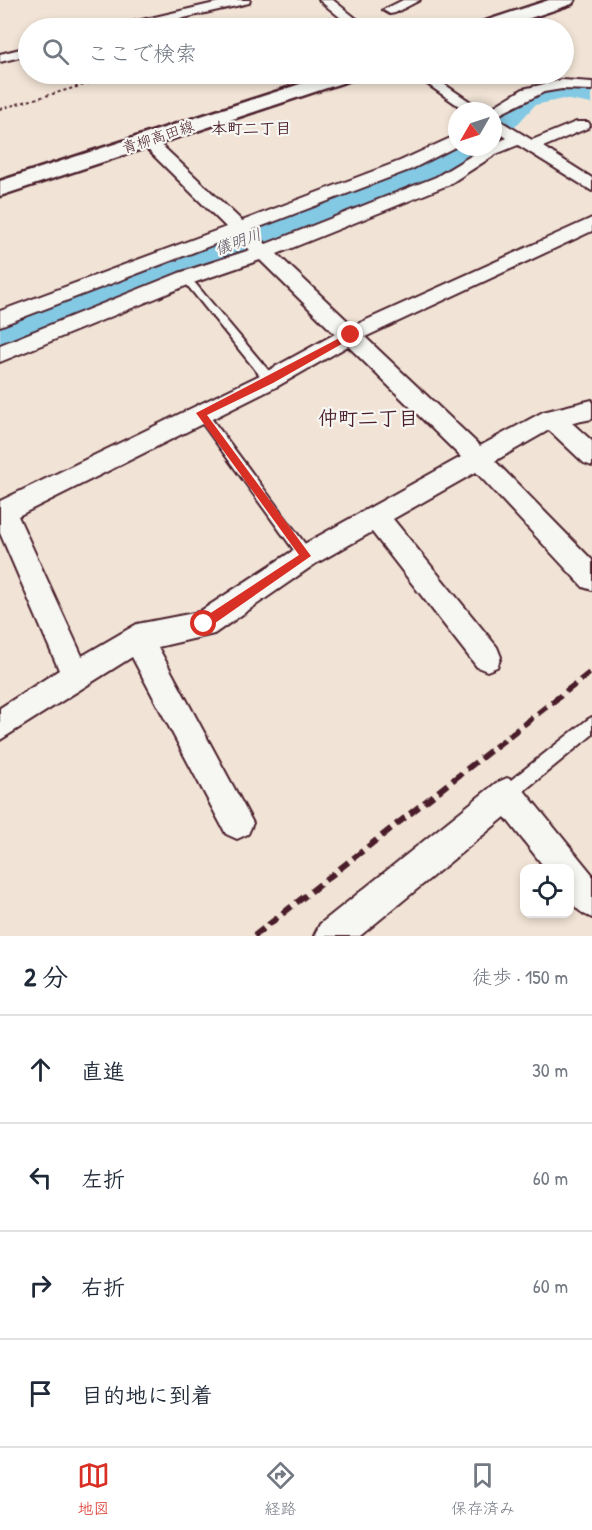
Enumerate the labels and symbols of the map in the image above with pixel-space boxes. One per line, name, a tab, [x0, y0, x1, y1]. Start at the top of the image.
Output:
north arrow	[448, 102, 502, 156]
street label: 青柳高田線	[119, 115, 197, 158]
district label: 本町二丁目	[211, 117, 291, 139]
water label: 儀明川	[212, 222, 264, 260]
route end	[337, 321, 363, 347]
district label: 仲町二丁目	[318, 404, 418, 431]
route start	[190, 610, 216, 636]

